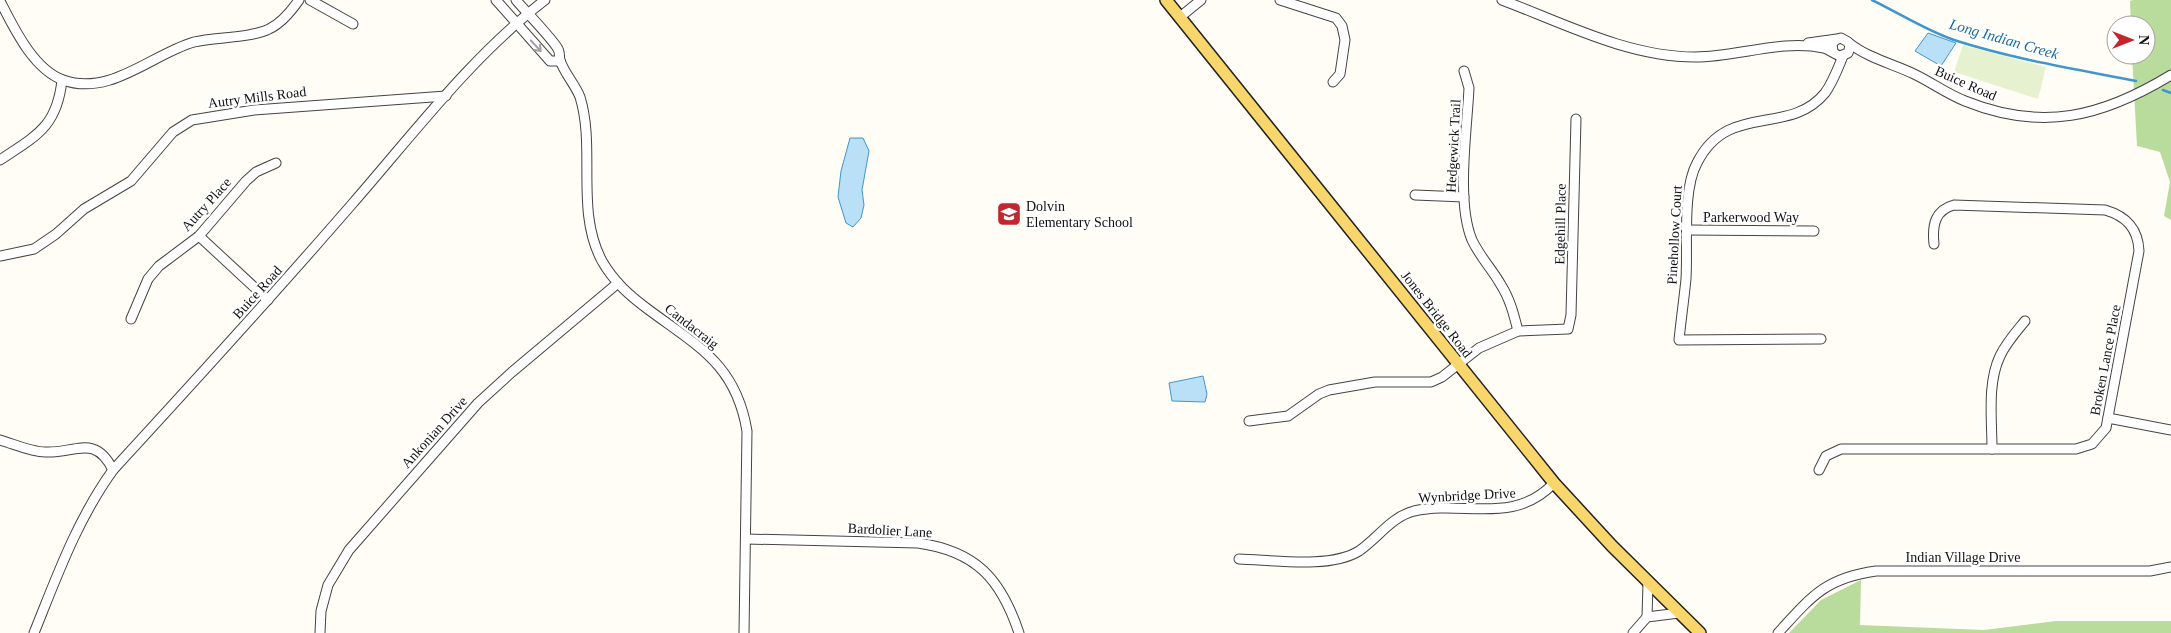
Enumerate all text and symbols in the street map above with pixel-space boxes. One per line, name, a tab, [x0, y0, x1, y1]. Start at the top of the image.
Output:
water label: Long Indian Creek	[1947, 15, 2061, 62]
north arrow	[2106, 15, 2156, 65]
text: N	[2136, 35, 2151, 45]
one-way arrow	[530, 40, 542, 52]
street label: Buice Road	[1933, 63, 1999, 104]
street label: Autry Mills Road	[207, 84, 307, 111]
street label: Hedgewick Trail	[1444, 99, 1463, 193]
street label: Autry Place	[179, 175, 234, 234]
street label: Edgehill Place	[1552, 183, 1569, 265]
street label: Pinehollow Court	[1664, 185, 1685, 285]
place label: Dolvin Elementary School	[1026, 199, 1133, 230]
school or university icon: Dolvin Elementary School	[996, 201, 1022, 227]
street label: Parkerwood Way	[1703, 210, 1799, 225]
street label: Buice Road	[230, 263, 285, 322]
street label: Jones Bridge Road	[1398, 268, 1475, 361]
street label: Candacraig	[662, 301, 721, 352]
street label: Broken Lance Place	[2087, 303, 2124, 417]
street label: Ankonian Drive	[398, 394, 470, 471]
street label: Wynbridge Drive	[1418, 485, 1516, 506]
street label: Bardolier Lane	[847, 521, 932, 540]
street label: Indian Village Drive	[1906, 550, 2020, 565]

